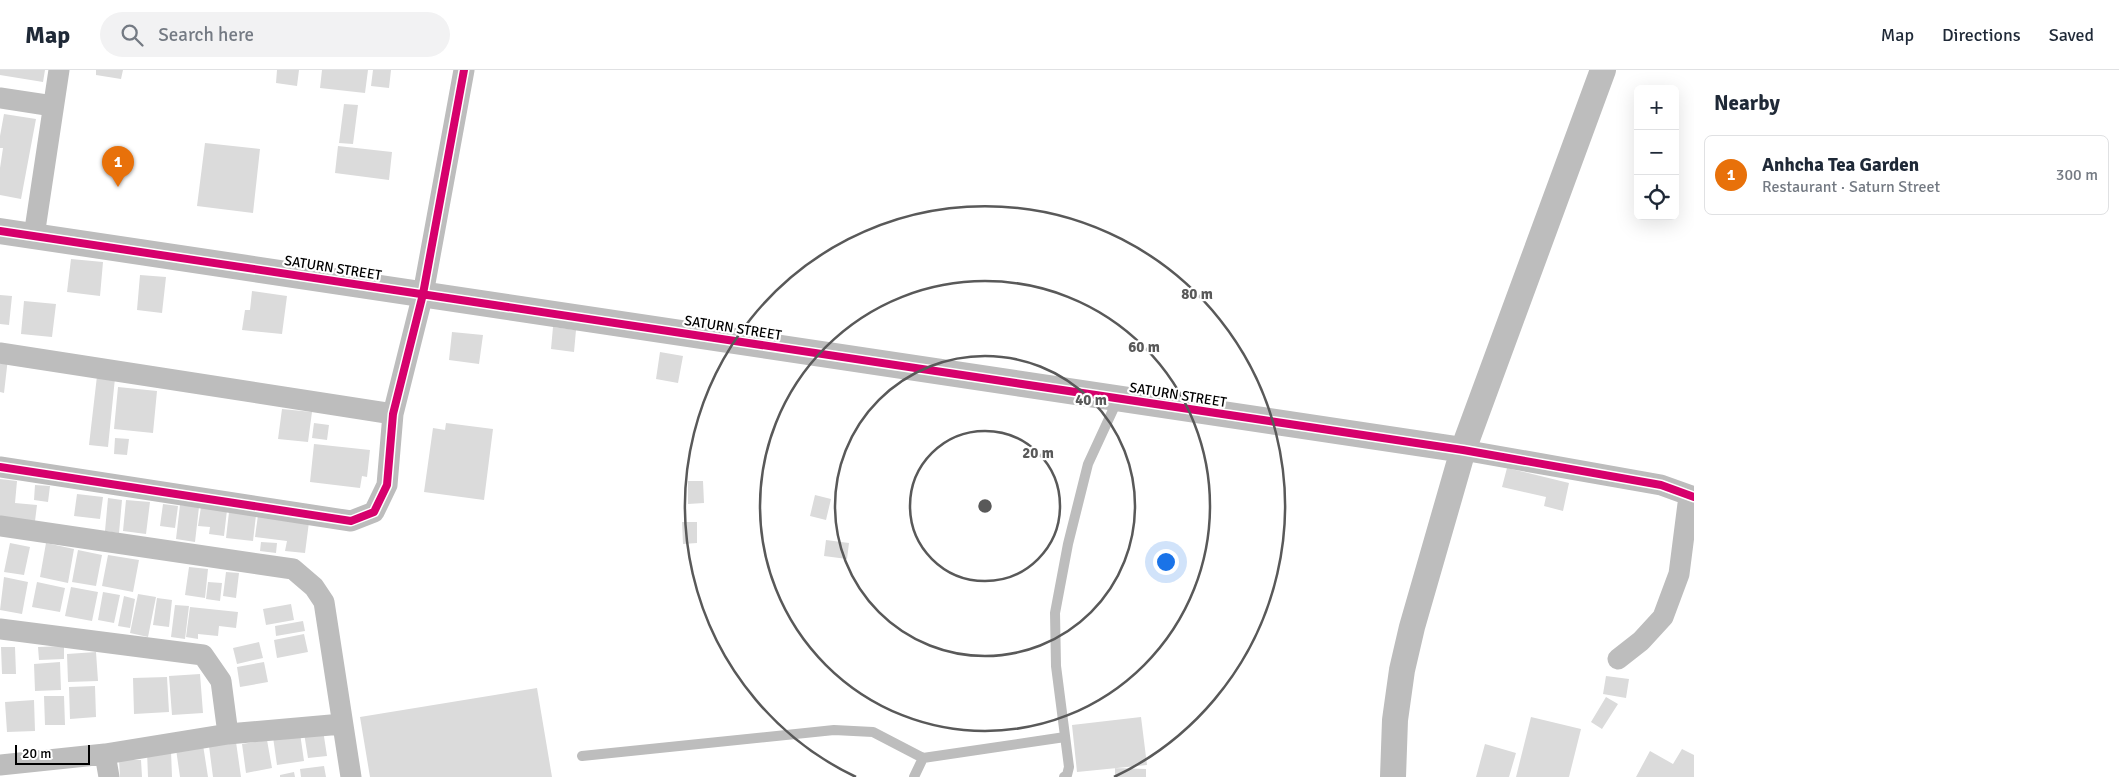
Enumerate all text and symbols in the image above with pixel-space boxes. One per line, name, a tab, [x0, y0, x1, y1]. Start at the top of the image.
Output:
search box	[100, 12, 450, 57]
text: Map	[25, 20, 70, 50]
icon: search	[118, 21, 146, 49]
text: Search here	[158, 23, 254, 47]
text: Map	[1881, 24, 1914, 46]
text: Directions	[1942, 24, 2021, 46]
text: Saved	[2049, 24, 2094, 46]
map controls	[1634, 85, 1679, 220]
button: +	[1634, 85, 1679, 130]
text: Nearby	[1714, 90, 1780, 116]
button: −	[1634, 130, 1679, 175]
pin: 1	[102, 146, 134, 187]
text: Anhcha Tea Garden	[1762, 153, 1919, 177]
text: 1	[1727, 165, 1735, 185]
text: 300 m	[2056, 165, 2098, 185]
button: locate	[1634, 175, 1679, 220]
text: Restaurant · Saturn Street	[1762, 177, 1940, 197]
street label: SATURN STREET	[283, 252, 383, 284]
text: 80 m	[1181, 285, 1213, 303]
street label: SATURN STREET	[683, 312, 783, 344]
text: 60 m	[1128, 338, 1160, 356]
street label: SATURN STREET	[1128, 379, 1228, 411]
text: 40 m	[1075, 391, 1107, 409]
text: 20 m	[1022, 444, 1054, 462]
centre of rings	[976, 497, 994, 515]
your location	[1153, 549, 1179, 575]
scale bar	[15, 742, 90, 765]
text: 20 m	[22, 745, 51, 762]

